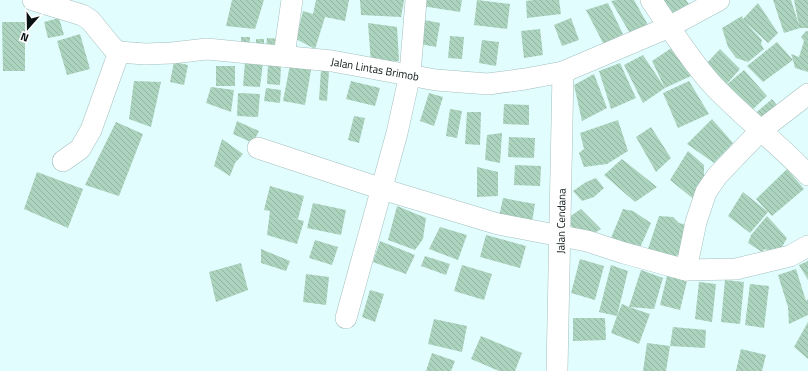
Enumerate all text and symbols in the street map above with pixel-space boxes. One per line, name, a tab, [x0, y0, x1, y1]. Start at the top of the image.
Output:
north arrow	[8, 8, 48, 48]
text: N	[18, 29, 31, 46]
street label: Jalan Lintas Brimob	[330, 53, 421, 85]
street label: Jalan Cendana	[552, 188, 570, 254]

